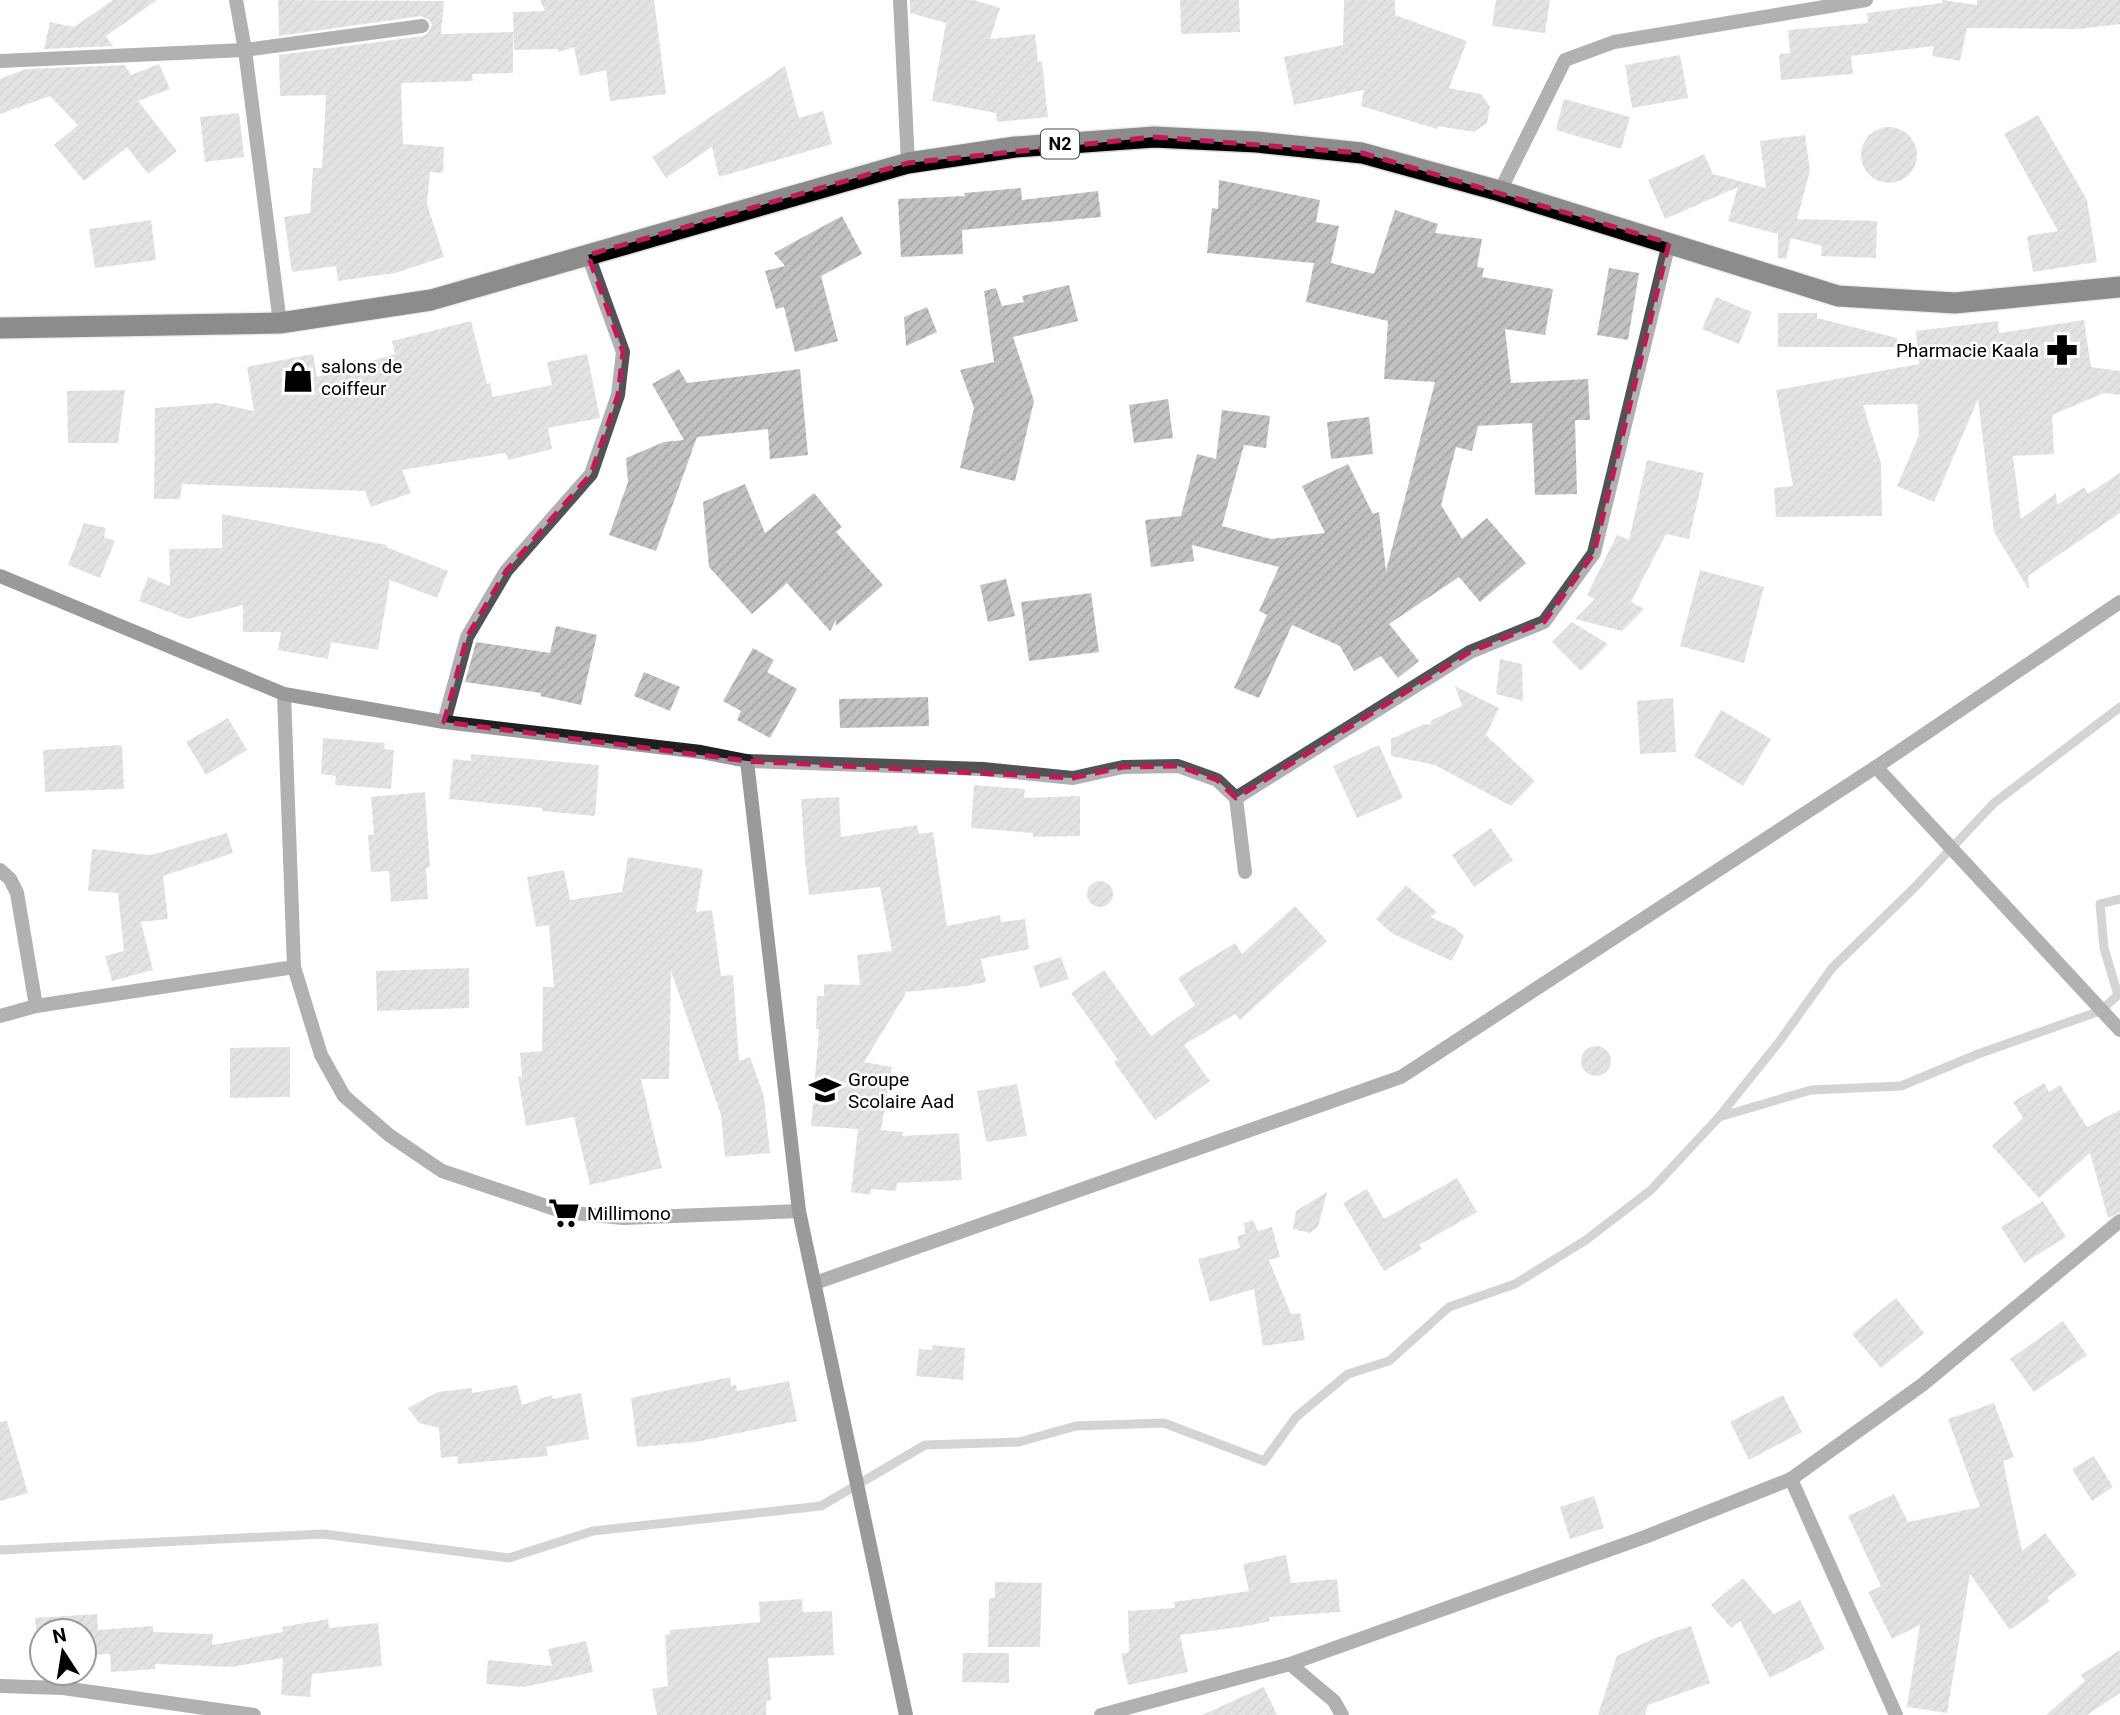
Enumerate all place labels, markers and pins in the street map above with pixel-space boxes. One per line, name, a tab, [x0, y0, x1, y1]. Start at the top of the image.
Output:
pharmacy icon: Pharmacie Kaala	[2045, 333, 2079, 367]
place label: Pharmacie Kaala	[1896, 339, 2039, 362]
place label: salons de coiffeur	[321, 355, 402, 400]
shop icon: salons de coiffeur	[281, 360, 315, 394]
place label: Groupe Scolaire Aad	[848, 1068, 954, 1113]
school or university icon: Groupe Scolaire Aad	[808, 1073, 842, 1107]
supermarket icon: Millimono	[547, 1196, 581, 1230]
place label: Millimono	[587, 1202, 671, 1225]

